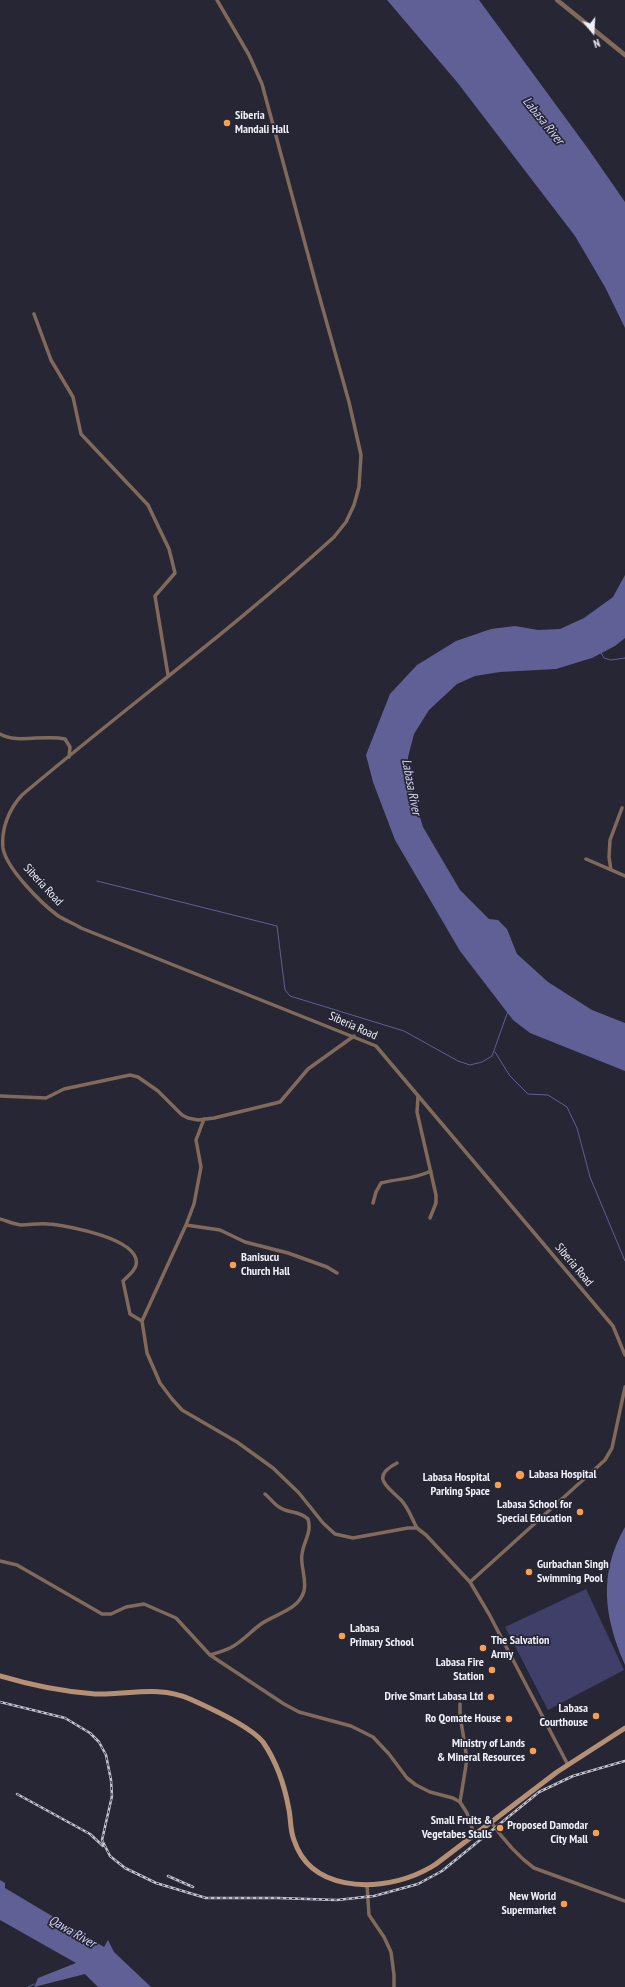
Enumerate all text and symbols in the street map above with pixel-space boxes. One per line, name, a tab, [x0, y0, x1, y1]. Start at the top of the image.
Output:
north arrow	[573, 12, 613, 52]
text: N	[592, 36, 602, 51]
water label: Labasa River	[519, 94, 567, 148]
place label: Siberia Mandali Hall	[235, 109, 289, 137]
marker: Siberia Mandali Hall	[222, 118, 232, 128]
water label: Labasa River	[398, 758, 424, 816]
street label: Siberia Road	[20, 861, 66, 909]
street label: Siberia Road	[326, 1009, 380, 1043]
street label: Siberia Road	[552, 1241, 596, 1289]
place label: Banisucu Church Hall	[241, 1251, 290, 1279]
marker: Banisucu Church Hall	[228, 1260, 238, 1270]
place label: Labasa Hospital	[529, 1468, 596, 1482]
marker: Labasa Hospital	[514, 1469, 526, 1481]
place label: Labasa Hospital Parking Space	[423, 1471, 490, 1499]
marker: Labasa Hospital Parking Space	[493, 1480, 503, 1490]
place label: Labasa School for Special Education	[497, 1498, 572, 1526]
marker: Labasa School for Special Education	[575, 1507, 585, 1517]
place label: Gurbachan Singh Swimming Pool	[537, 1558, 609, 1586]
marker: Gurbachan Singh Swimming Pool	[524, 1567, 534, 1577]
place label: Labasa Primary School	[350, 1622, 414, 1650]
marker: Labasa Primary School	[337, 1631, 347, 1641]
place label: The Salvation Army	[491, 1634, 549, 1662]
marker: The Salvation Army	[478, 1643, 488, 1653]
place label: Labasa Fire Station	[436, 1656, 484, 1684]
marker: Labasa Fire Station	[487, 1665, 497, 1675]
place label: Drive Smart Labasa Ltd	[385, 1690, 483, 1704]
marker: Drive Smart Labasa Ltd	[486, 1692, 496, 1702]
place label: Labasa Courthouse	[539, 1702, 588, 1730]
marker: Labasa Courthouse	[591, 1711, 601, 1721]
place label: Ro Qomate House	[425, 1712, 501, 1726]
marker: Ro Qomate House	[504, 1714, 514, 1724]
place label: Ministry of Lands & Mineral Resources	[437, 1737, 525, 1765]
marker: Ministry of Lands & Mineral Resources	[528, 1746, 538, 1756]
place label: Small Fruits & Vegetabes Stalls	[422, 1814, 492, 1842]
place label: Proposed Damodar City Mall	[507, 1819, 588, 1847]
marker: Small Fruits & Vegetabes Stalls	[495, 1823, 505, 1833]
marker: Proposed Damodar City Mall	[591, 1828, 601, 1838]
place label: New World Supermarket	[501, 1890, 556, 1918]
marker: New World Supermarket	[559, 1899, 569, 1909]
water label: Qawa River	[46, 1912, 98, 1952]

